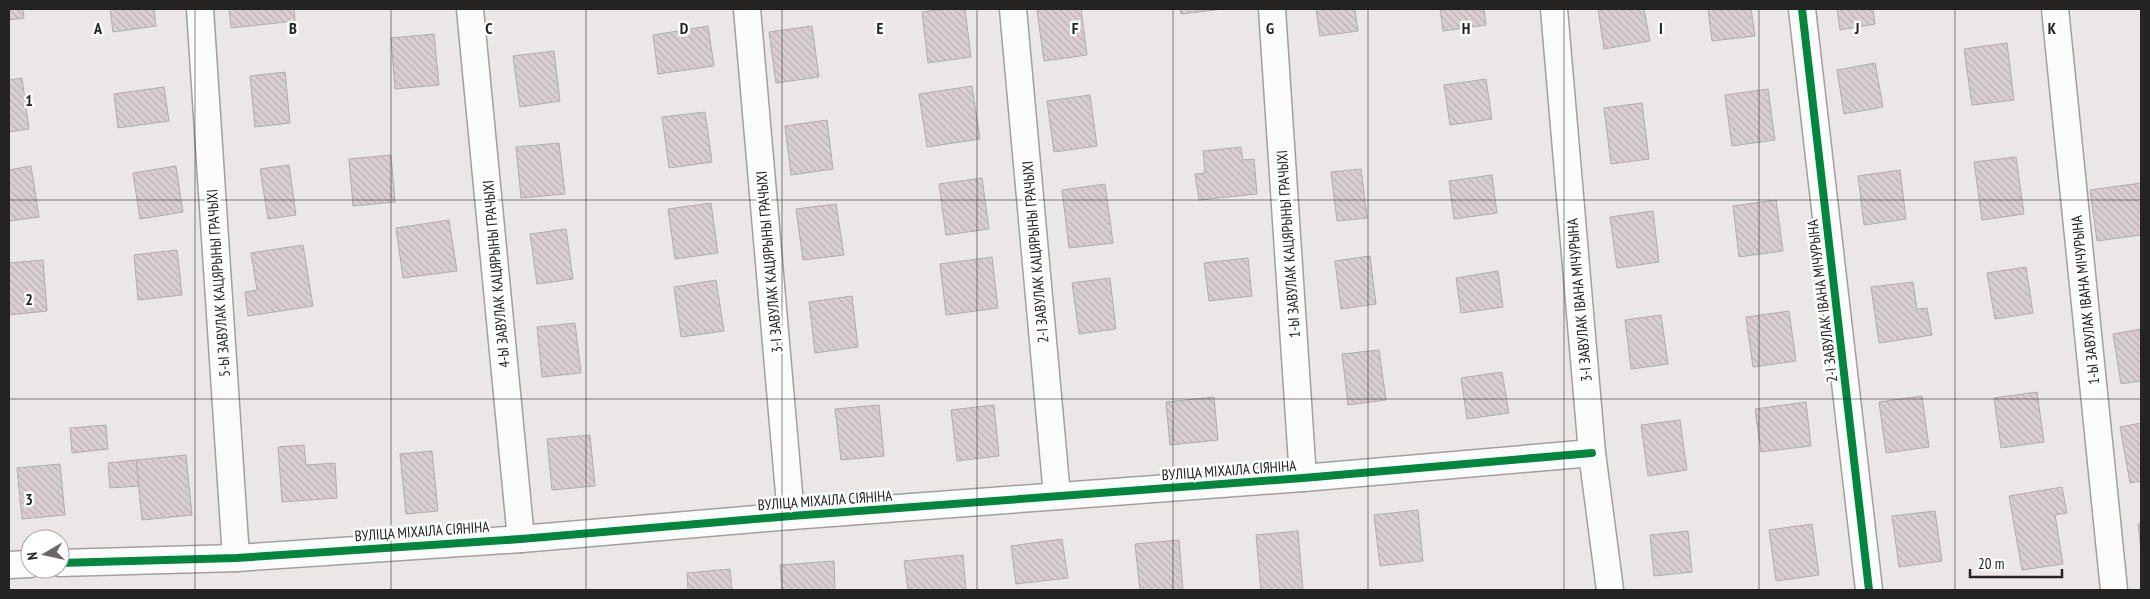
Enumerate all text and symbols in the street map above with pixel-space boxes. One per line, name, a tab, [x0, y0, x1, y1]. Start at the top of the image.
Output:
text: A	[93, 18, 103, 38]
text: B	[289, 18, 297, 38]
text: C	[485, 18, 493, 38]
text: D	[680, 18, 689, 38]
text: E	[877, 18, 884, 38]
text: F	[1072, 18, 1079, 38]
text: G	[1266, 18, 1274, 38]
text: H	[1462, 18, 1470, 38]
text: I	[1659, 18, 1663, 38]
text: J	[1854, 18, 1859, 38]
text: K	[2048, 18, 2057, 38]
text: 1	[25, 90, 33, 110]
street label: 1-Ы ЗАВУЛАК КАЦЯРЫНЫ ГРАЧЫХІ	[1272, 149, 1304, 339]
street label: 2-І ЗАВУЛАК КАЦЯРЫНЫ ГРАЧЫХІ	[1018, 160, 1052, 344]
street label: 3-І ЗАВУЛАК КАЦЯРЫНЫ ГРАЧЫХІ	[752, 170, 786, 354]
street label: 4-Ы ЗАВУЛАК КАЦЯРЫНЫ ГРАЧЫХІ	[478, 179, 514, 369]
street label: 5-Ы ЗАВУЛАК КАЦЯРЫНЫ ГРАЧЫХІ	[202, 188, 234, 378]
street label: 1-Ы ЗАВУЛАК ІВАНА МІЧУРЫНА	[2067, 214, 2103, 385]
street label: 3-І ЗАВУЛАК ІВАНА МІЧУРЫНА	[1562, 217, 1596, 383]
street label: 2-І ЗАВУЛАК ІВАНА МІЧУРЫНА	[1802, 218, 1841, 384]
text: 2	[25, 289, 33, 309]
street label: ВУЛІЦА МІХАІЛА СІЯНІНА	[1161, 456, 1298, 484]
street label: ВУЛІЦА МІХАІЛА СІЯНІНА	[757, 486, 894, 514]
text: 3	[25, 489, 33, 509]
street label: ВУЛІЦА МІХАІЛА СІЯНІНА	[354, 517, 491, 545]
north arrow	[20, 529, 70, 579]
scale bar	[1970, 546, 2062, 578]
text: N	[23, 551, 42, 561]
text: 20 m	[1978, 554, 2004, 573]

